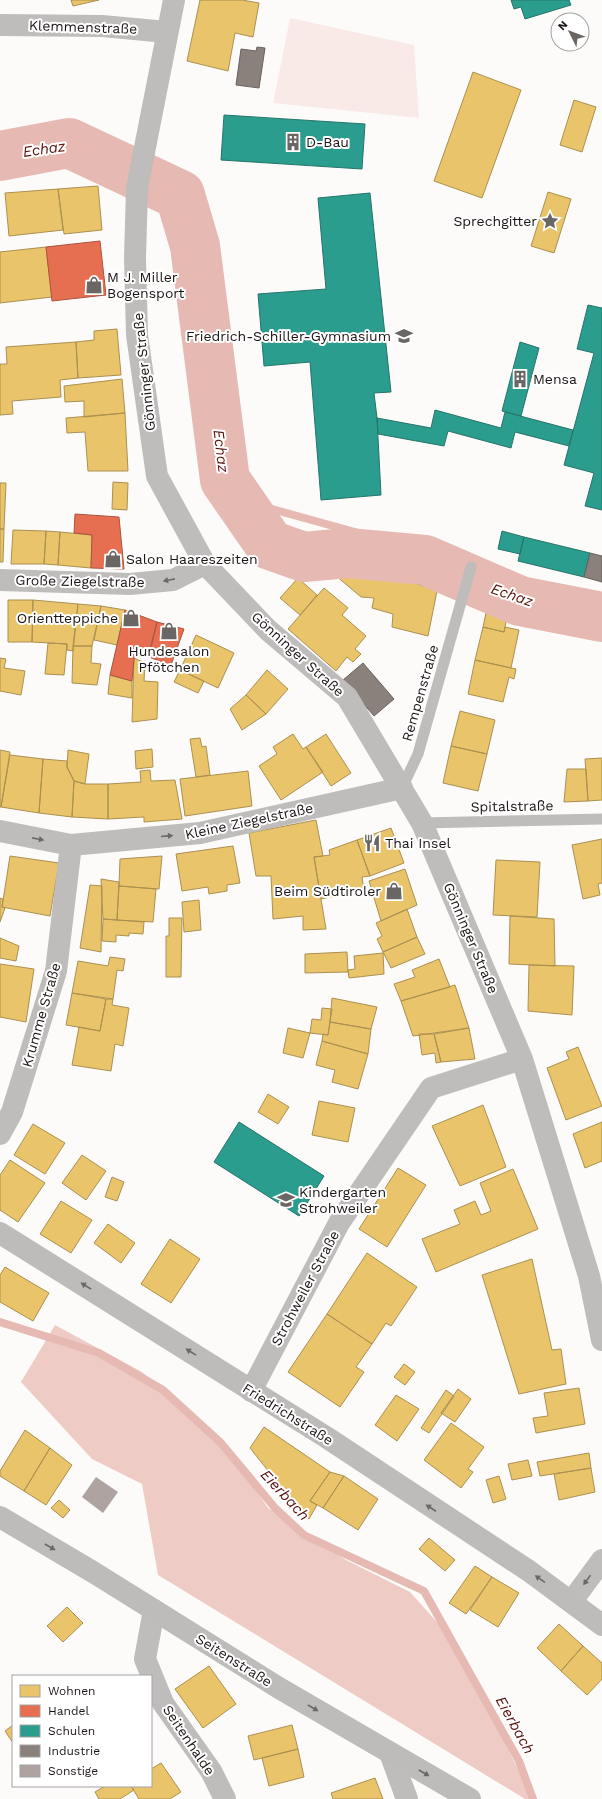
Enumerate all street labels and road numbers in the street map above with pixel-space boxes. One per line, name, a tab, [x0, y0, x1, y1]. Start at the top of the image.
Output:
street label: Klemmenstraße	[29, 17, 137, 37]
street label: Gönninger Straße	[130, 312, 158, 432]
street label: Große Ziegelstraße	[15, 572, 145, 590]
street label: Gönninger Straße	[248, 608, 348, 700]
street label: Rempenstraße	[399, 643, 441, 743]
street label: Spitalstraße	[470, 797, 554, 815]
street label: Kleine Ziegelstraße	[183, 800, 315, 842]
street label: Gönninger Straße	[440, 880, 502, 996]
street label: Krumme Straße	[18, 961, 64, 1069]
street label: Strohweiler Straße	[268, 1228, 342, 1348]
street label: Friedrichstraße	[240, 1380, 336, 1448]
street label: Seitenstraße	[193, 1630, 275, 1690]
street label: Seitenhalde	[160, 1702, 218, 1778]

